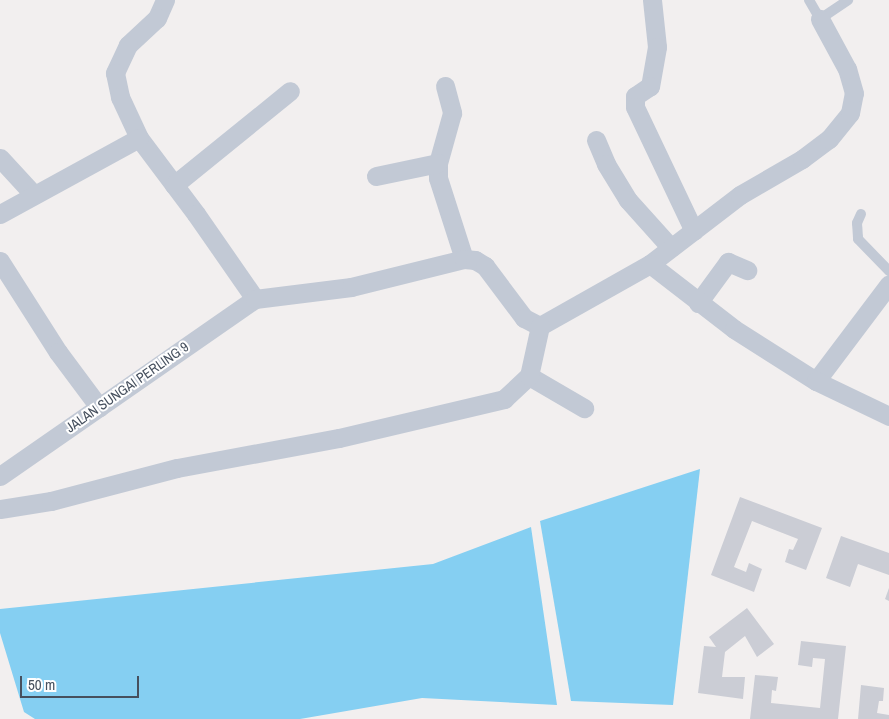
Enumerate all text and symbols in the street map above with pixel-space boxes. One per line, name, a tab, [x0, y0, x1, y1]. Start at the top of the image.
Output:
street label: JALAN SUNGAI PERLING 9	[62, 338, 192, 436]
scale bar	[22, 666, 141, 698]
text: 50 m	[28, 674, 55, 695]

